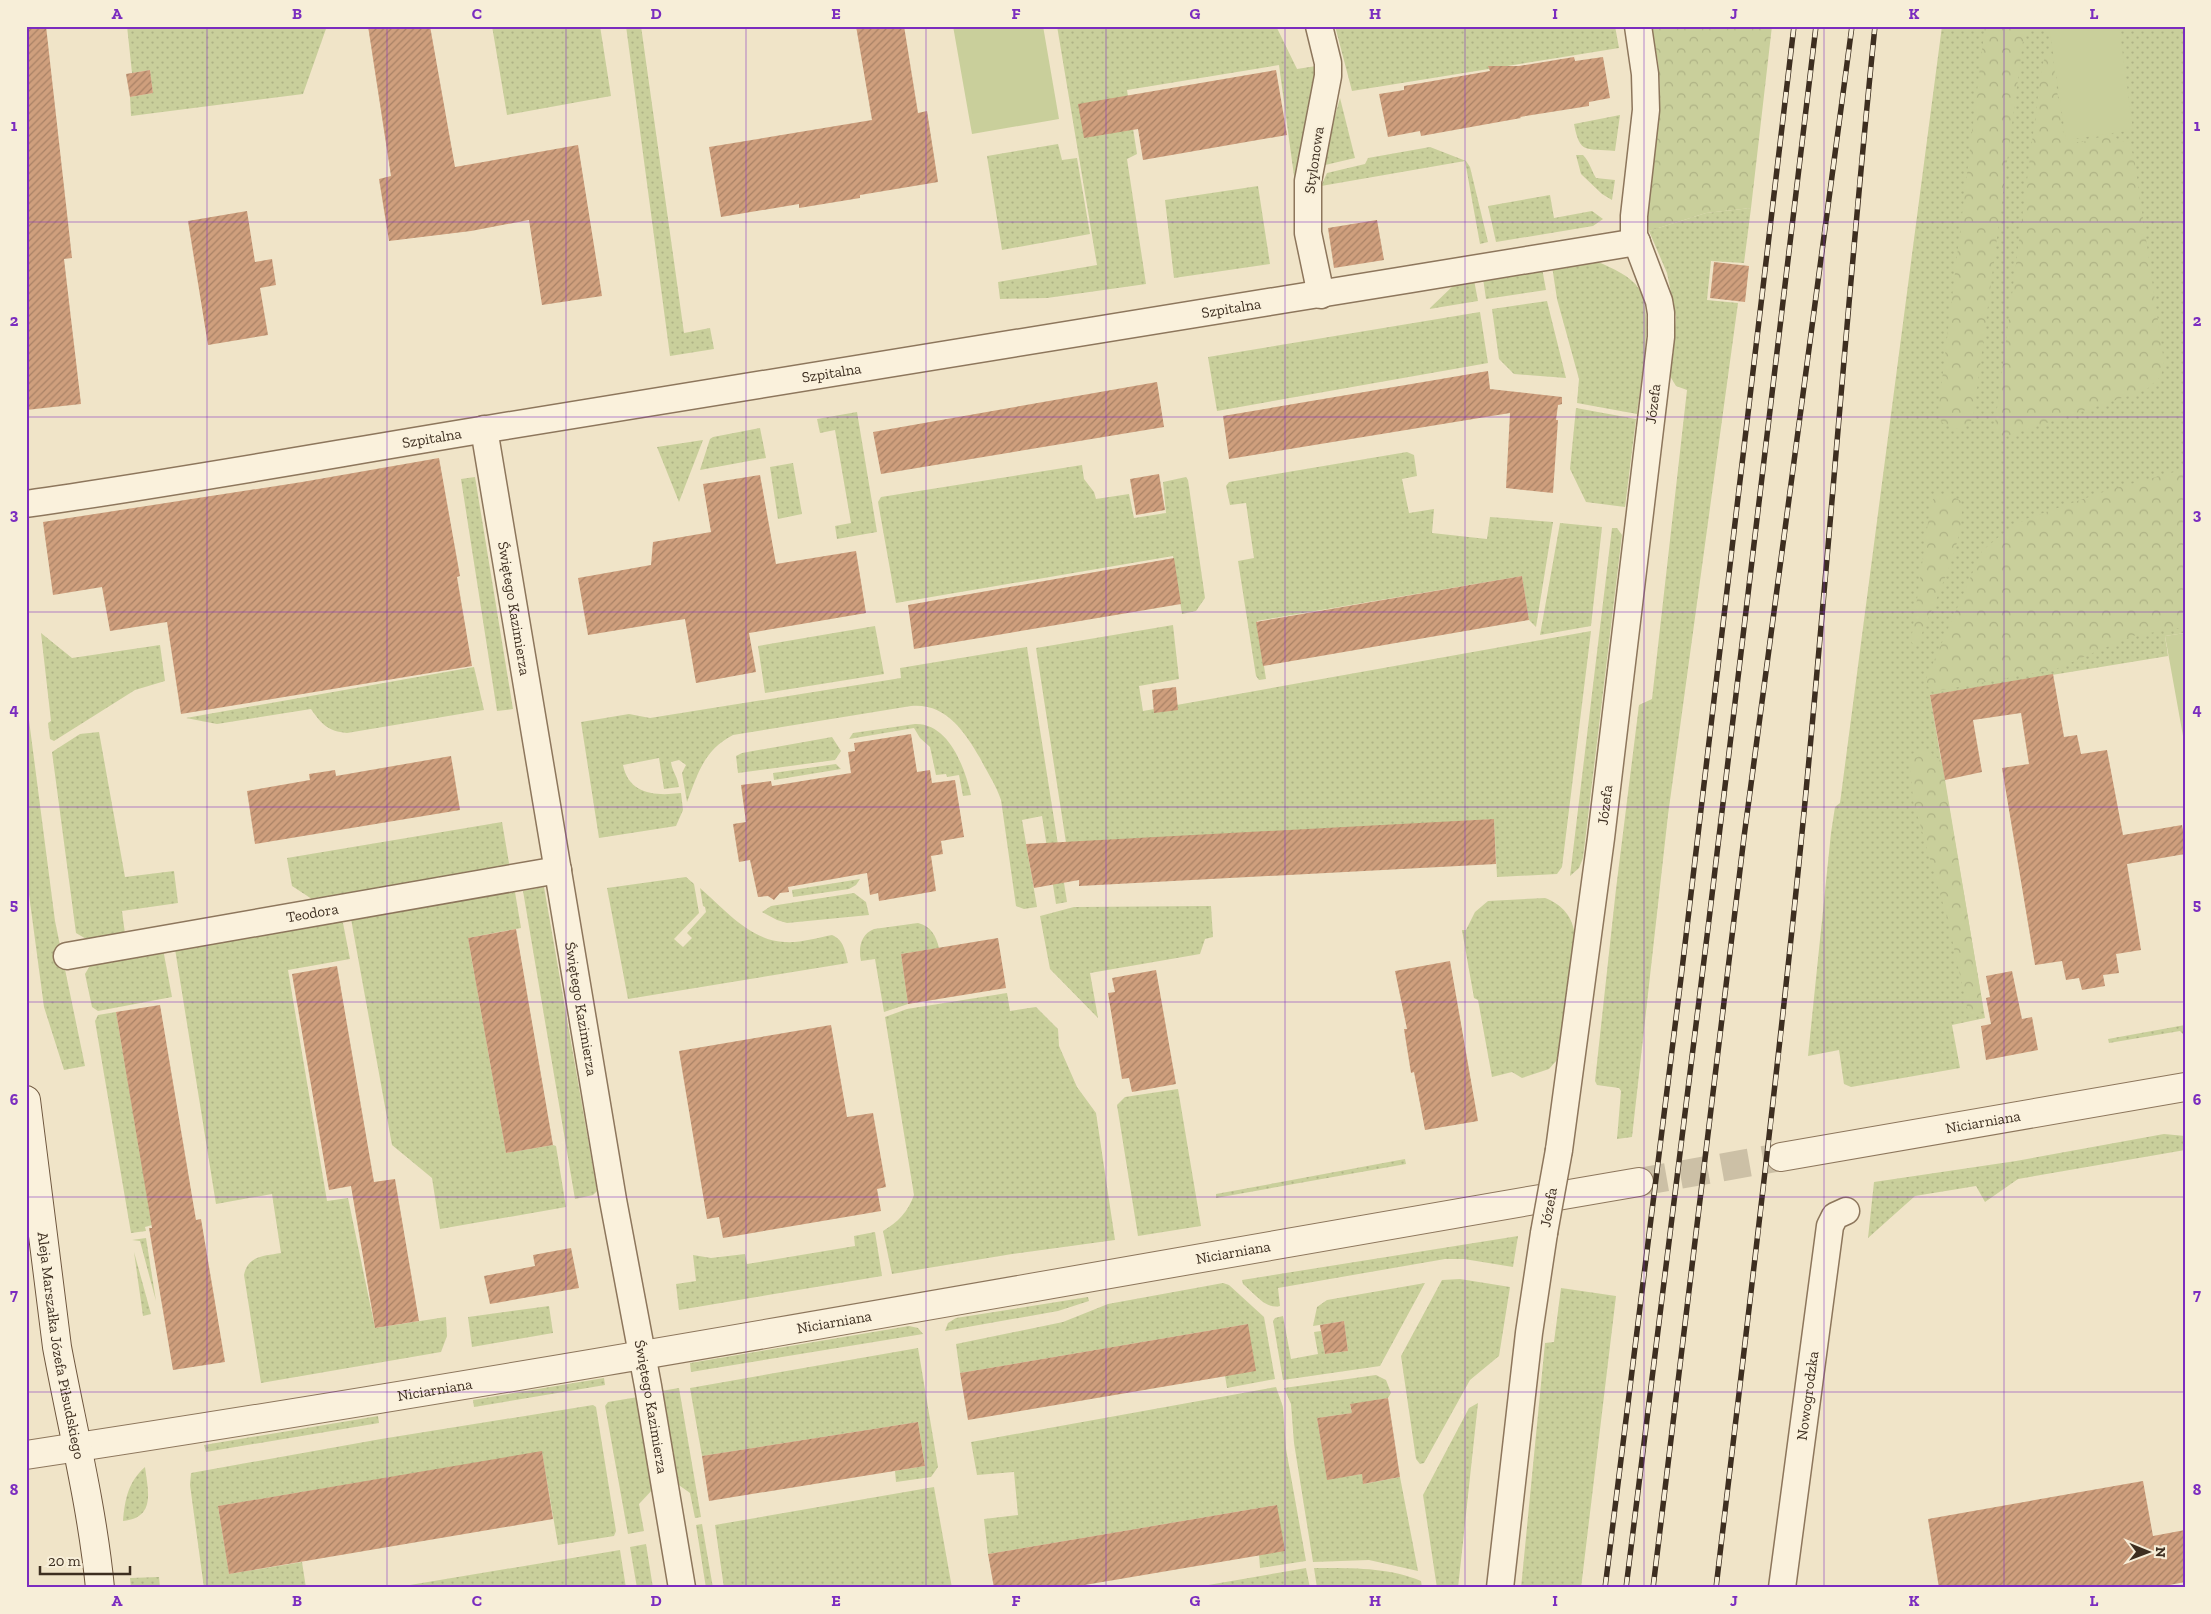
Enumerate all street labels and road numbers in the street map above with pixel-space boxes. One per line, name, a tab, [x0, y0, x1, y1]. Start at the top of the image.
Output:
street label: Stylonowa	[1300, 125, 1328, 195]
street label: Szpitalna	[1200, 294, 1262, 322]
street label: Szpitalna	[800, 359, 863, 387]
street label: Józefa	[1642, 383, 1664, 425]
street label: Szpitalna	[401, 424, 463, 452]
street label: Świętego Kazimierza	[494, 540, 534, 677]
street label: Józefa	[1594, 784, 1616, 826]
street label: Teodora	[285, 900, 340, 926]
street label: Świętego Kazimierza	[561, 941, 601, 1077]
street label: Niciarniana	[1944, 1107, 2022, 1137]
street label: Józefa	[1536, 1186, 1561, 1229]
street label: Aleja Marszałka Józefa Piłsudskiego	[34, 1231, 88, 1461]
street label: Niciarniana	[1194, 1237, 1272, 1268]
street label: Niciarniana	[795, 1307, 873, 1337]
street label: Świętego Kazimierza	[631, 1338, 672, 1475]
street label: Nowogrodzka	[1793, 1350, 1822, 1441]
street label: Niciarniana	[396, 1375, 474, 1405]

